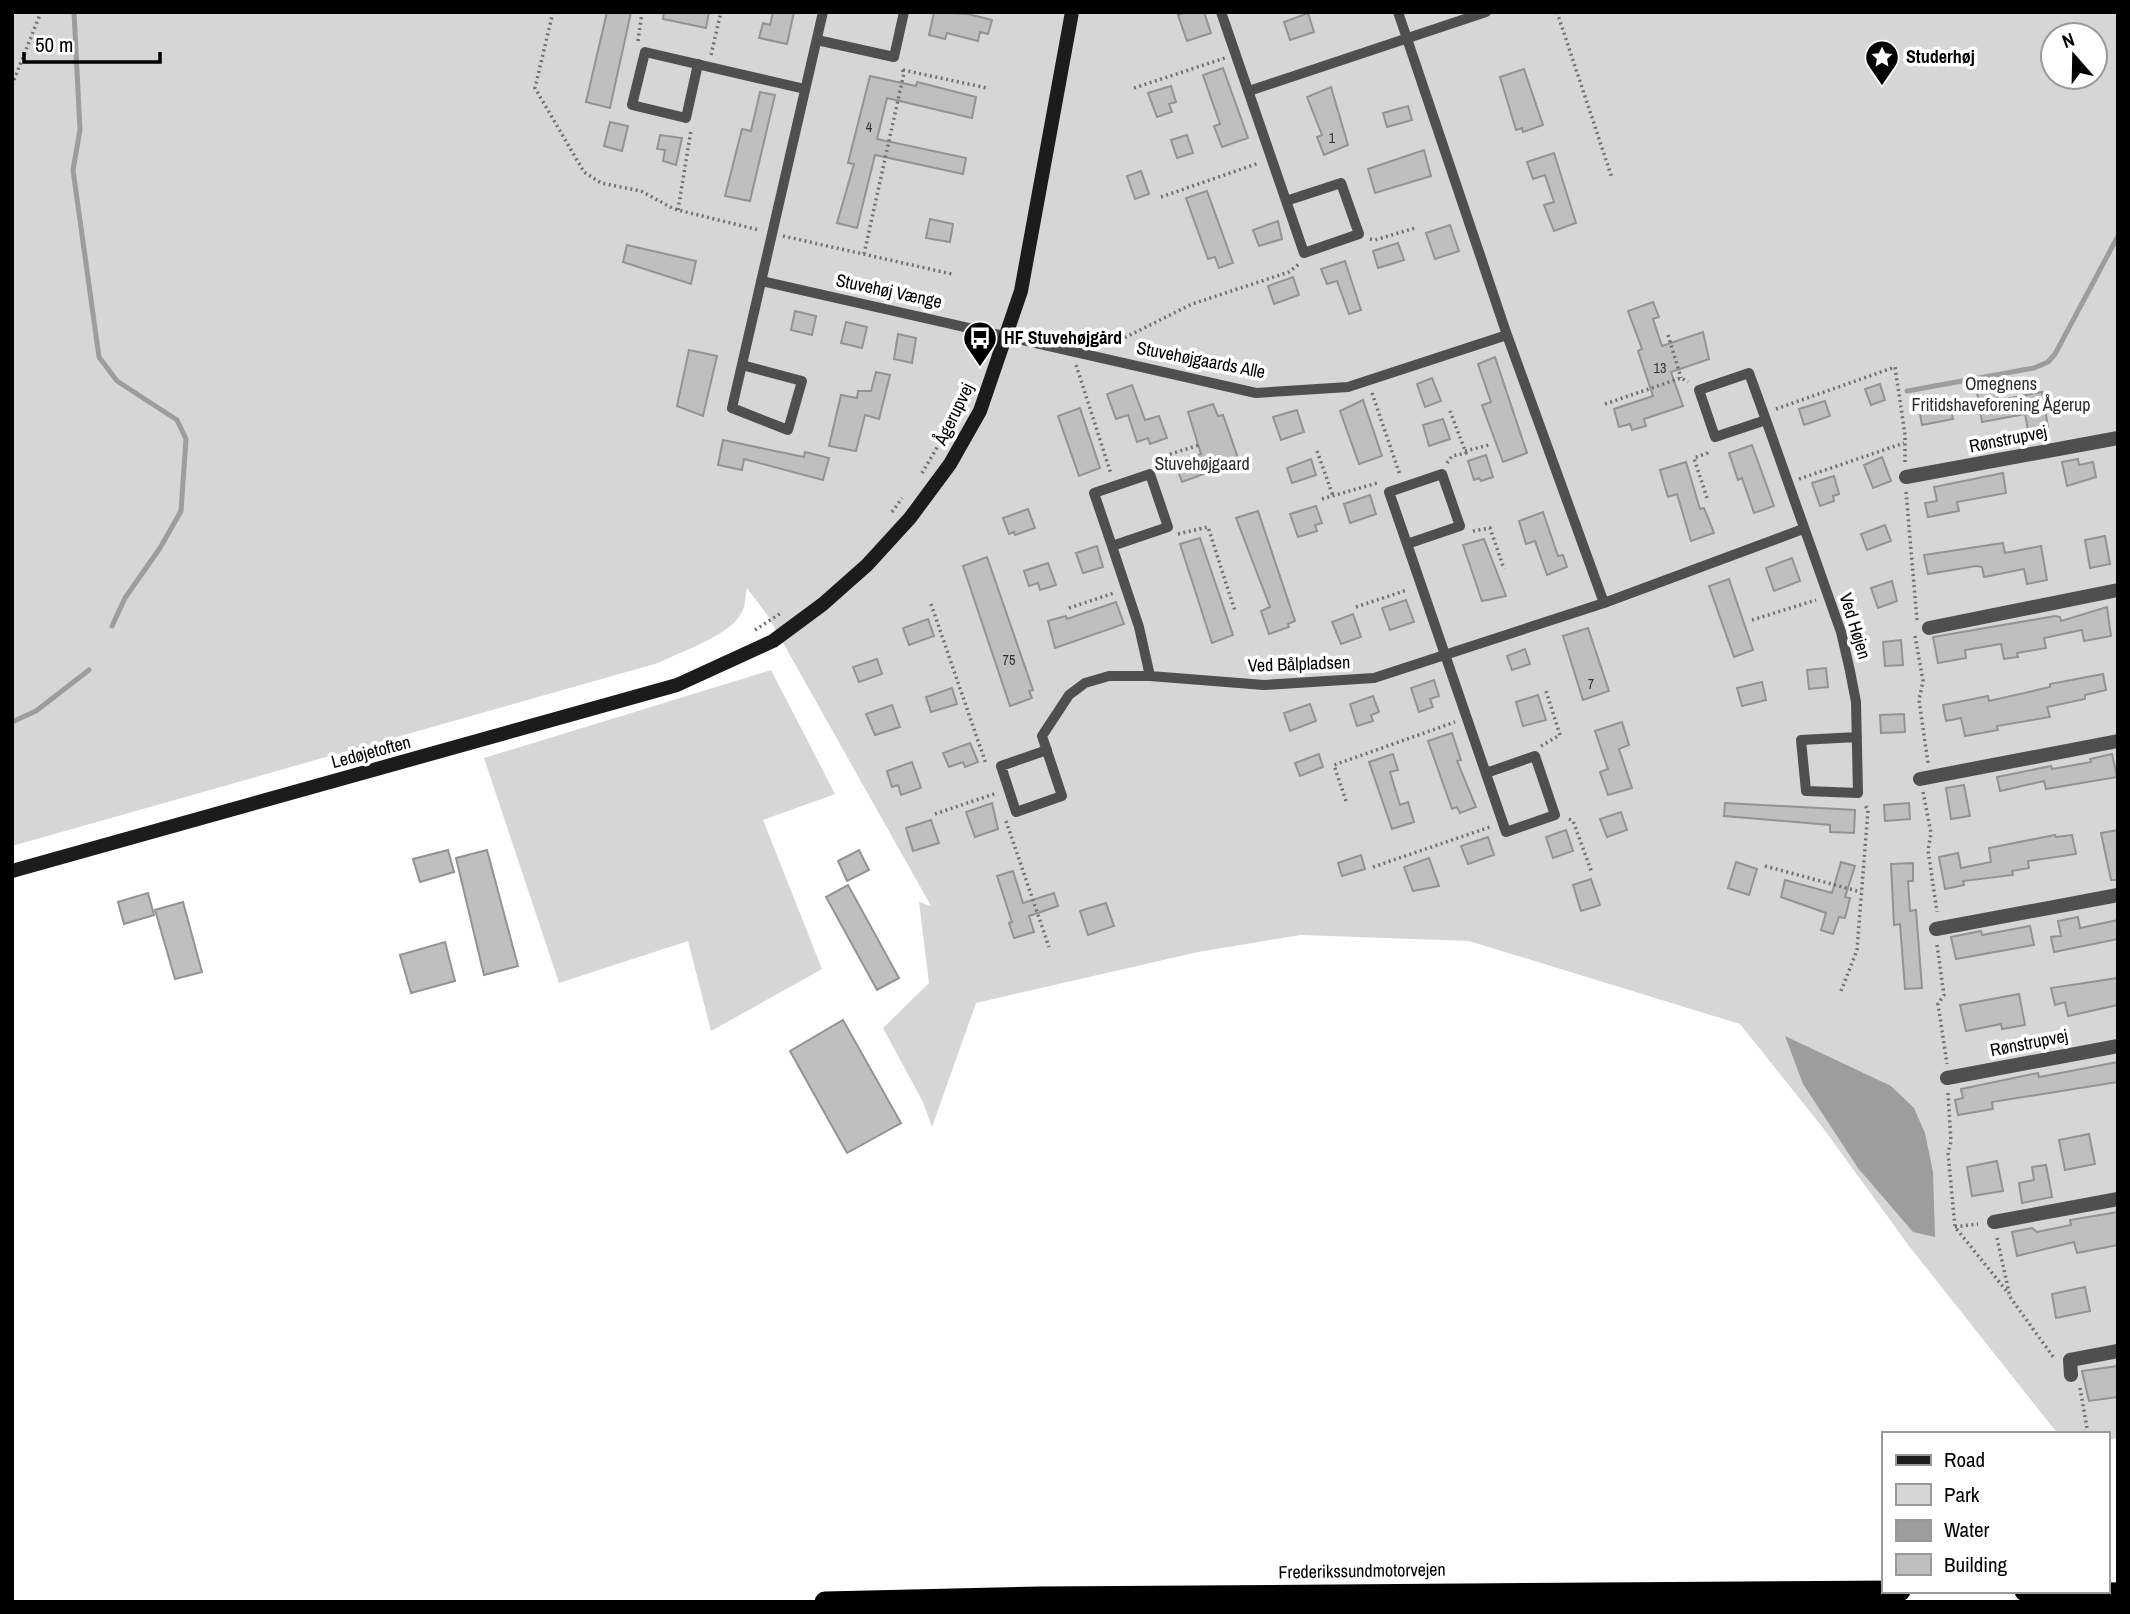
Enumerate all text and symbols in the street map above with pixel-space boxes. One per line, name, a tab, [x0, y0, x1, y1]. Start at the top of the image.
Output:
scale bar	[24, 21, 161, 65]
north arrow	[2039, 21, 2109, 91]
text: N	[2058, 26, 2078, 54]
text: 50 m	[35, 30, 73, 59]
place icon: Studerhøj	[1863, 38, 1901, 87]
place label: Studerhøj	[1906, 44, 1975, 69]
house number: 4	[866, 118, 873, 136]
house number: 1	[1329, 129, 1336, 147]
street label: Stuvehøj Vænge	[834, 267, 945, 314]
bus stop icon: HF Stuvehøjgård	[961, 319, 999, 368]
place label: HF Stuvehøjgård	[1004, 325, 1122, 350]
street label: Stuvehøjgaards Alle	[1135, 335, 1268, 384]
house number: 13	[1654, 359, 1666, 377]
park label: Omegnens Fritidshaveforening Ågerup	[1912, 371, 2090, 417]
street label: Ågerupvej	[927, 378, 979, 450]
street label: Rønstrupvej	[1967, 419, 2049, 458]
park label: Stuvehøjgaard	[1154, 451, 1250, 476]
street label: Ved Højen	[1834, 590, 1877, 662]
street label: Ved Bålpladsen	[1247, 649, 1351, 678]
house number: 75	[1003, 651, 1015, 669]
house number: 7	[1588, 675, 1594, 693]
street label: Ledøjetoften	[328, 729, 413, 774]
street label: Rønstrupvej	[1988, 1023, 2070, 1062]
legend	[1882, 1432, 2109, 1593]
text: Road	[1944, 1445, 1985, 1474]
text: Park	[1944, 1480, 1980, 1509]
text: Water	[1944, 1515, 1990, 1544]
text: Building	[1944, 1550, 2008, 1579]
street label: Frederikssundmotorvejen	[1278, 1557, 1446, 1584]

